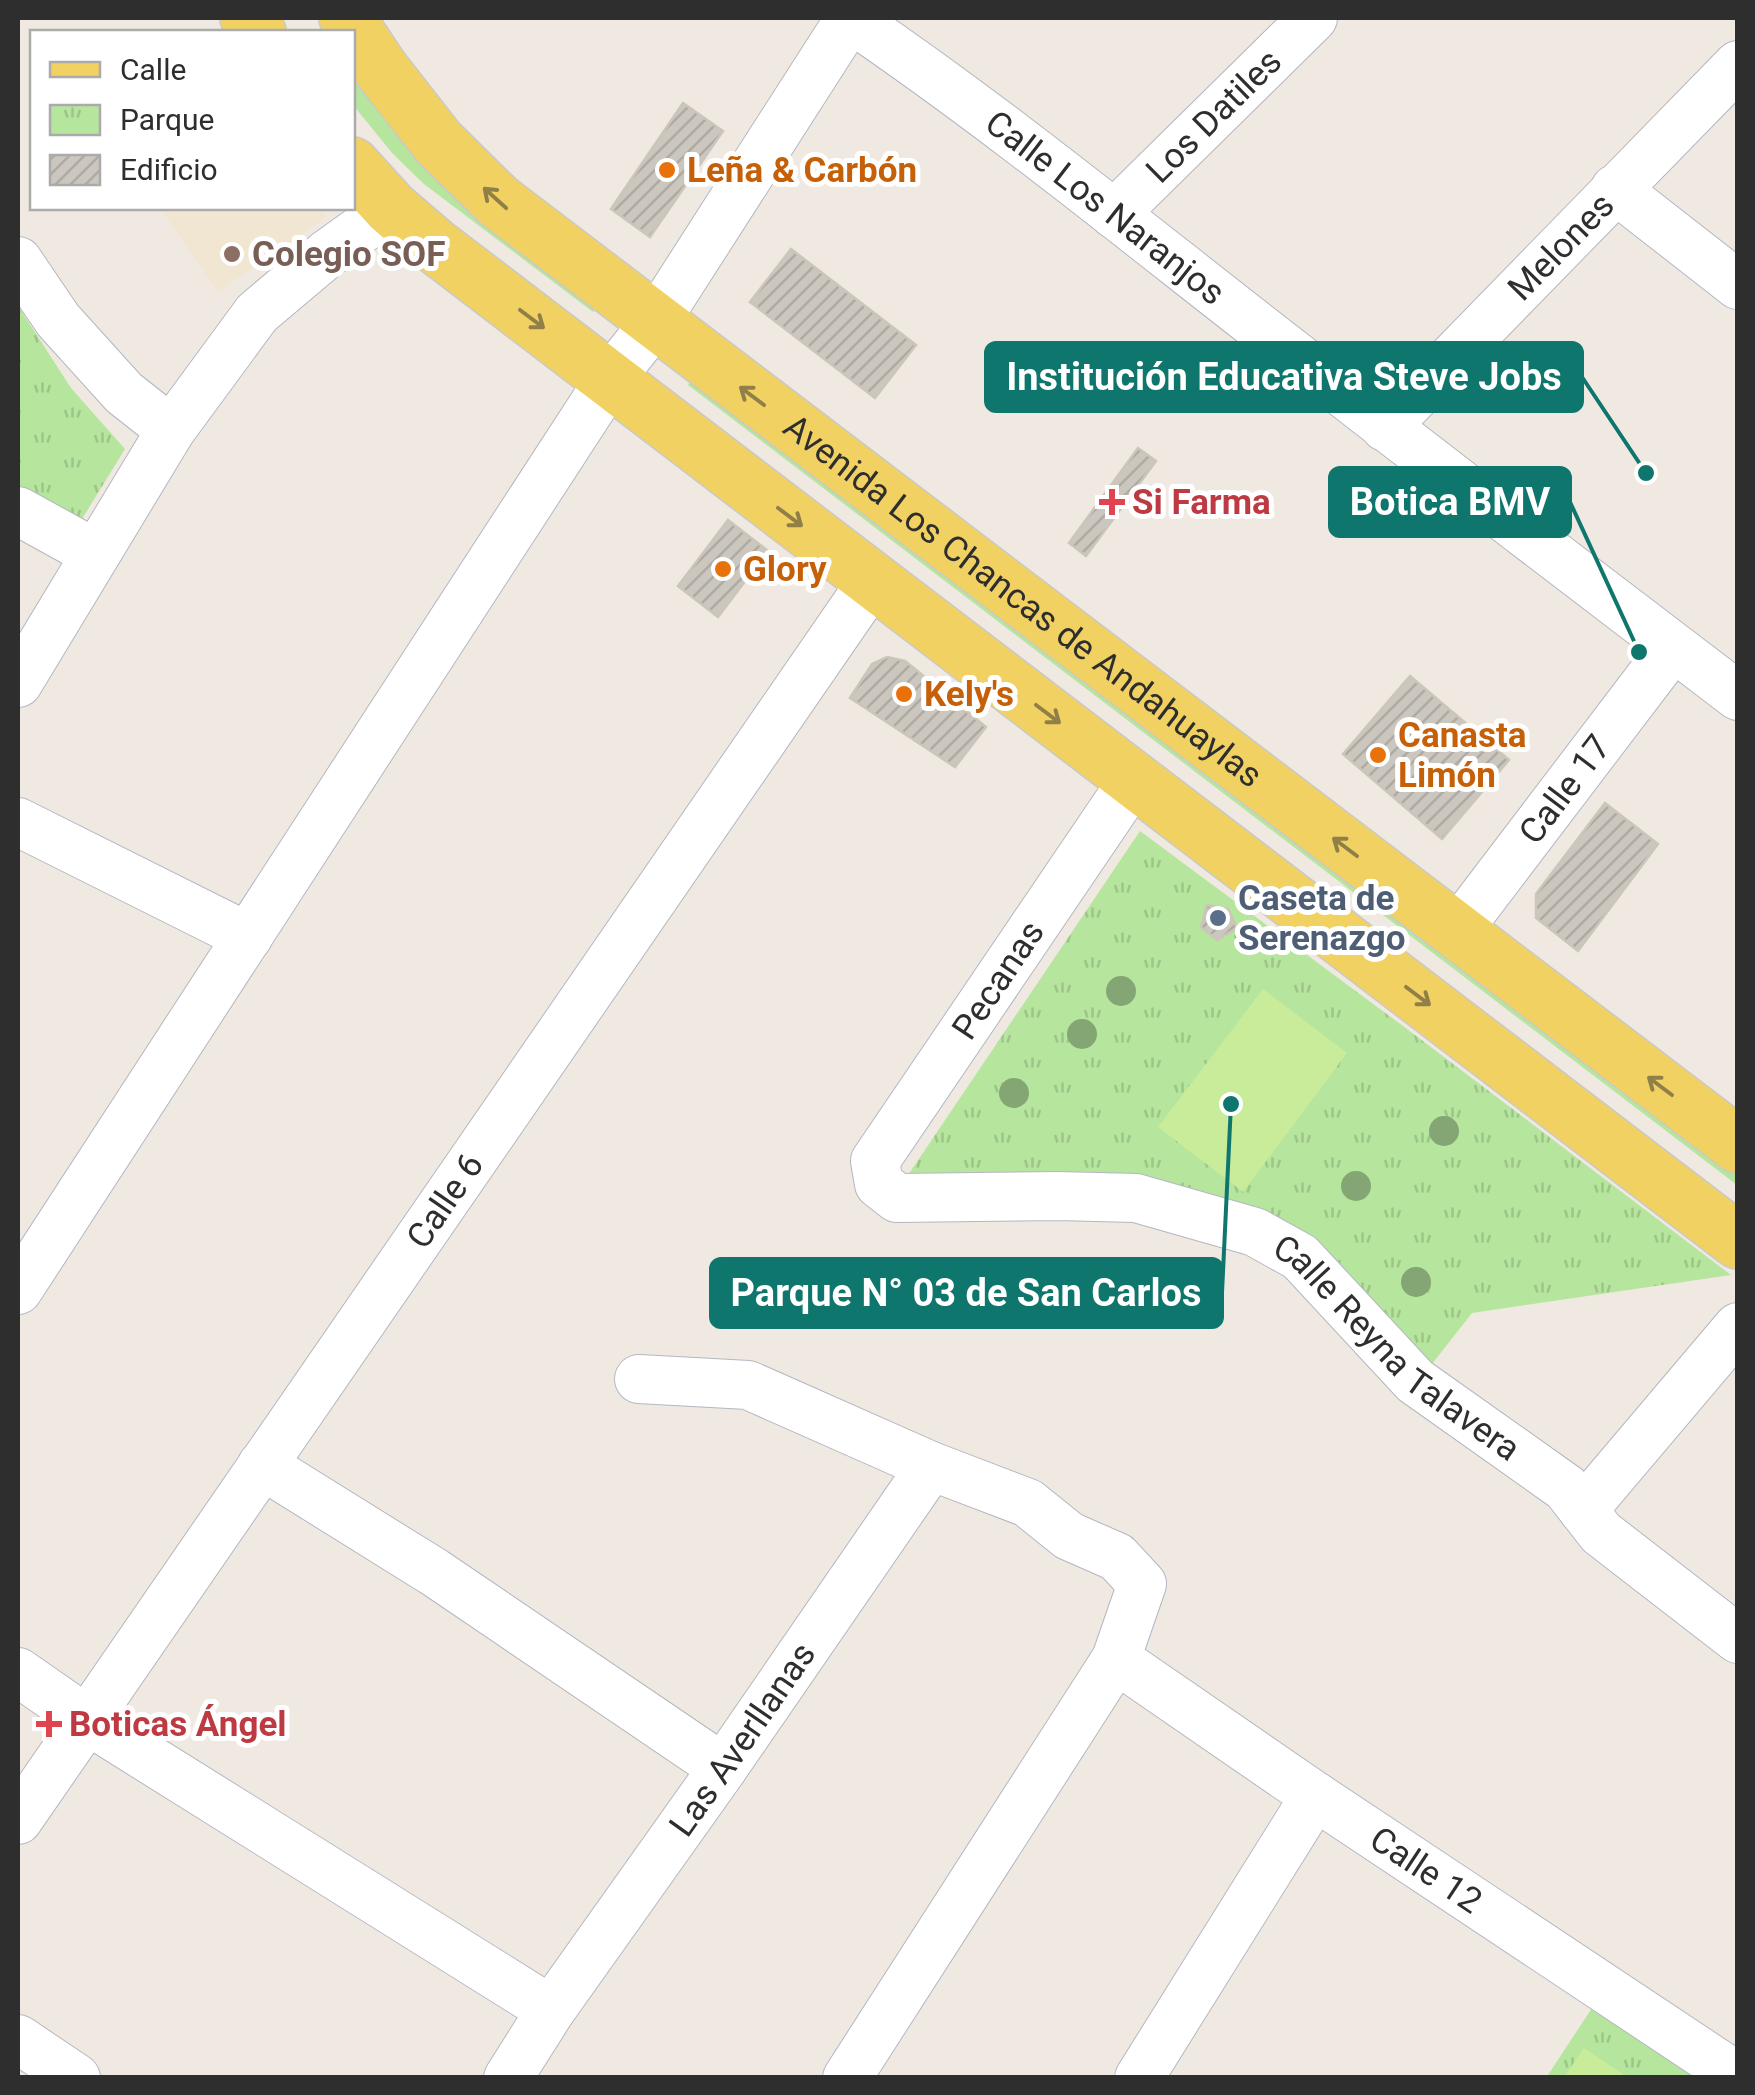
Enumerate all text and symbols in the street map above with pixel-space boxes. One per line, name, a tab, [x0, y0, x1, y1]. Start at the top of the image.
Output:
legend	[30, 30, 355, 210]
street label: Los Datiles	[1138, 41, 1290, 191]
text: Calle	[120, 52, 186, 87]
text: Parque	[120, 102, 214, 137]
street label: Calle Los Naranjos	[977, 102, 1233, 314]
place label: Leña & Carbón	[687, 150, 917, 191]
text: Edificio	[120, 152, 218, 187]
marker: Leña & Carbón	[656, 159, 678, 181]
street label: Melones	[1500, 185, 1623, 309]
one-way arrow	[483, 186, 508, 209]
place label: Colegio SOF	[252, 234, 445, 275]
marker: Colegio SOF	[221, 243, 243, 265]
one-way arrow	[518, 309, 545, 330]
callout: Institución Educativa Steve Jobs	[986, 343, 1582, 411]
text: Institución Educativa Steve Jobs	[1006, 355, 1562, 399]
one-way arrow	[740, 385, 766, 407]
street label: Avenida Los Chancas de Andahuaylas	[776, 406, 1270, 796]
callout: Botica BMV	[1330, 468, 1570, 536]
text: Botica BMV	[1350, 480, 1550, 524]
place label: Si Farma	[1132, 482, 1271, 523]
marker: Si Farma	[1101, 491, 1123, 513]
one-way arrow	[776, 506, 803, 527]
place label: Glory	[743, 549, 827, 590]
marker: Glory	[712, 558, 734, 580]
place label: Kely's	[924, 674, 1014, 715]
marker: Kely's	[893, 683, 915, 705]
one-way arrow	[1035, 702, 1061, 724]
place label: Canasta Limón	[1398, 715, 1527, 796]
street label: Calle 17	[1511, 727, 1619, 852]
marker: Canasta Limón	[1367, 744, 1389, 766]
one-way arrow	[1333, 836, 1359, 858]
place label: Caseta de Serenazgo	[1238, 878, 1405, 959]
marker: Caseta de Serenazgo	[1207, 907, 1229, 929]
street label: Pecanas	[944, 913, 1053, 1047]
one-way arrow	[1404, 986, 1431, 1007]
one-way arrow	[1647, 1075, 1674, 1096]
street label: Calle 6	[398, 1146, 492, 1256]
street label: Calle Reyna Talavera	[1266, 1226, 1528, 1470]
callout: Parque N° 03 de San Carlos	[711, 1259, 1222, 1327]
text: Parque N° 03 de San Carlos	[731, 1271, 1201, 1315]
street label: Las Averllanas	[661, 1635, 824, 1844]
place label: Boticas Ángel	[69, 1704, 287, 1745]
marker: Boticas Ángel	[38, 1713, 60, 1735]
street label: Calle 12	[1362, 1818, 1489, 1922]

